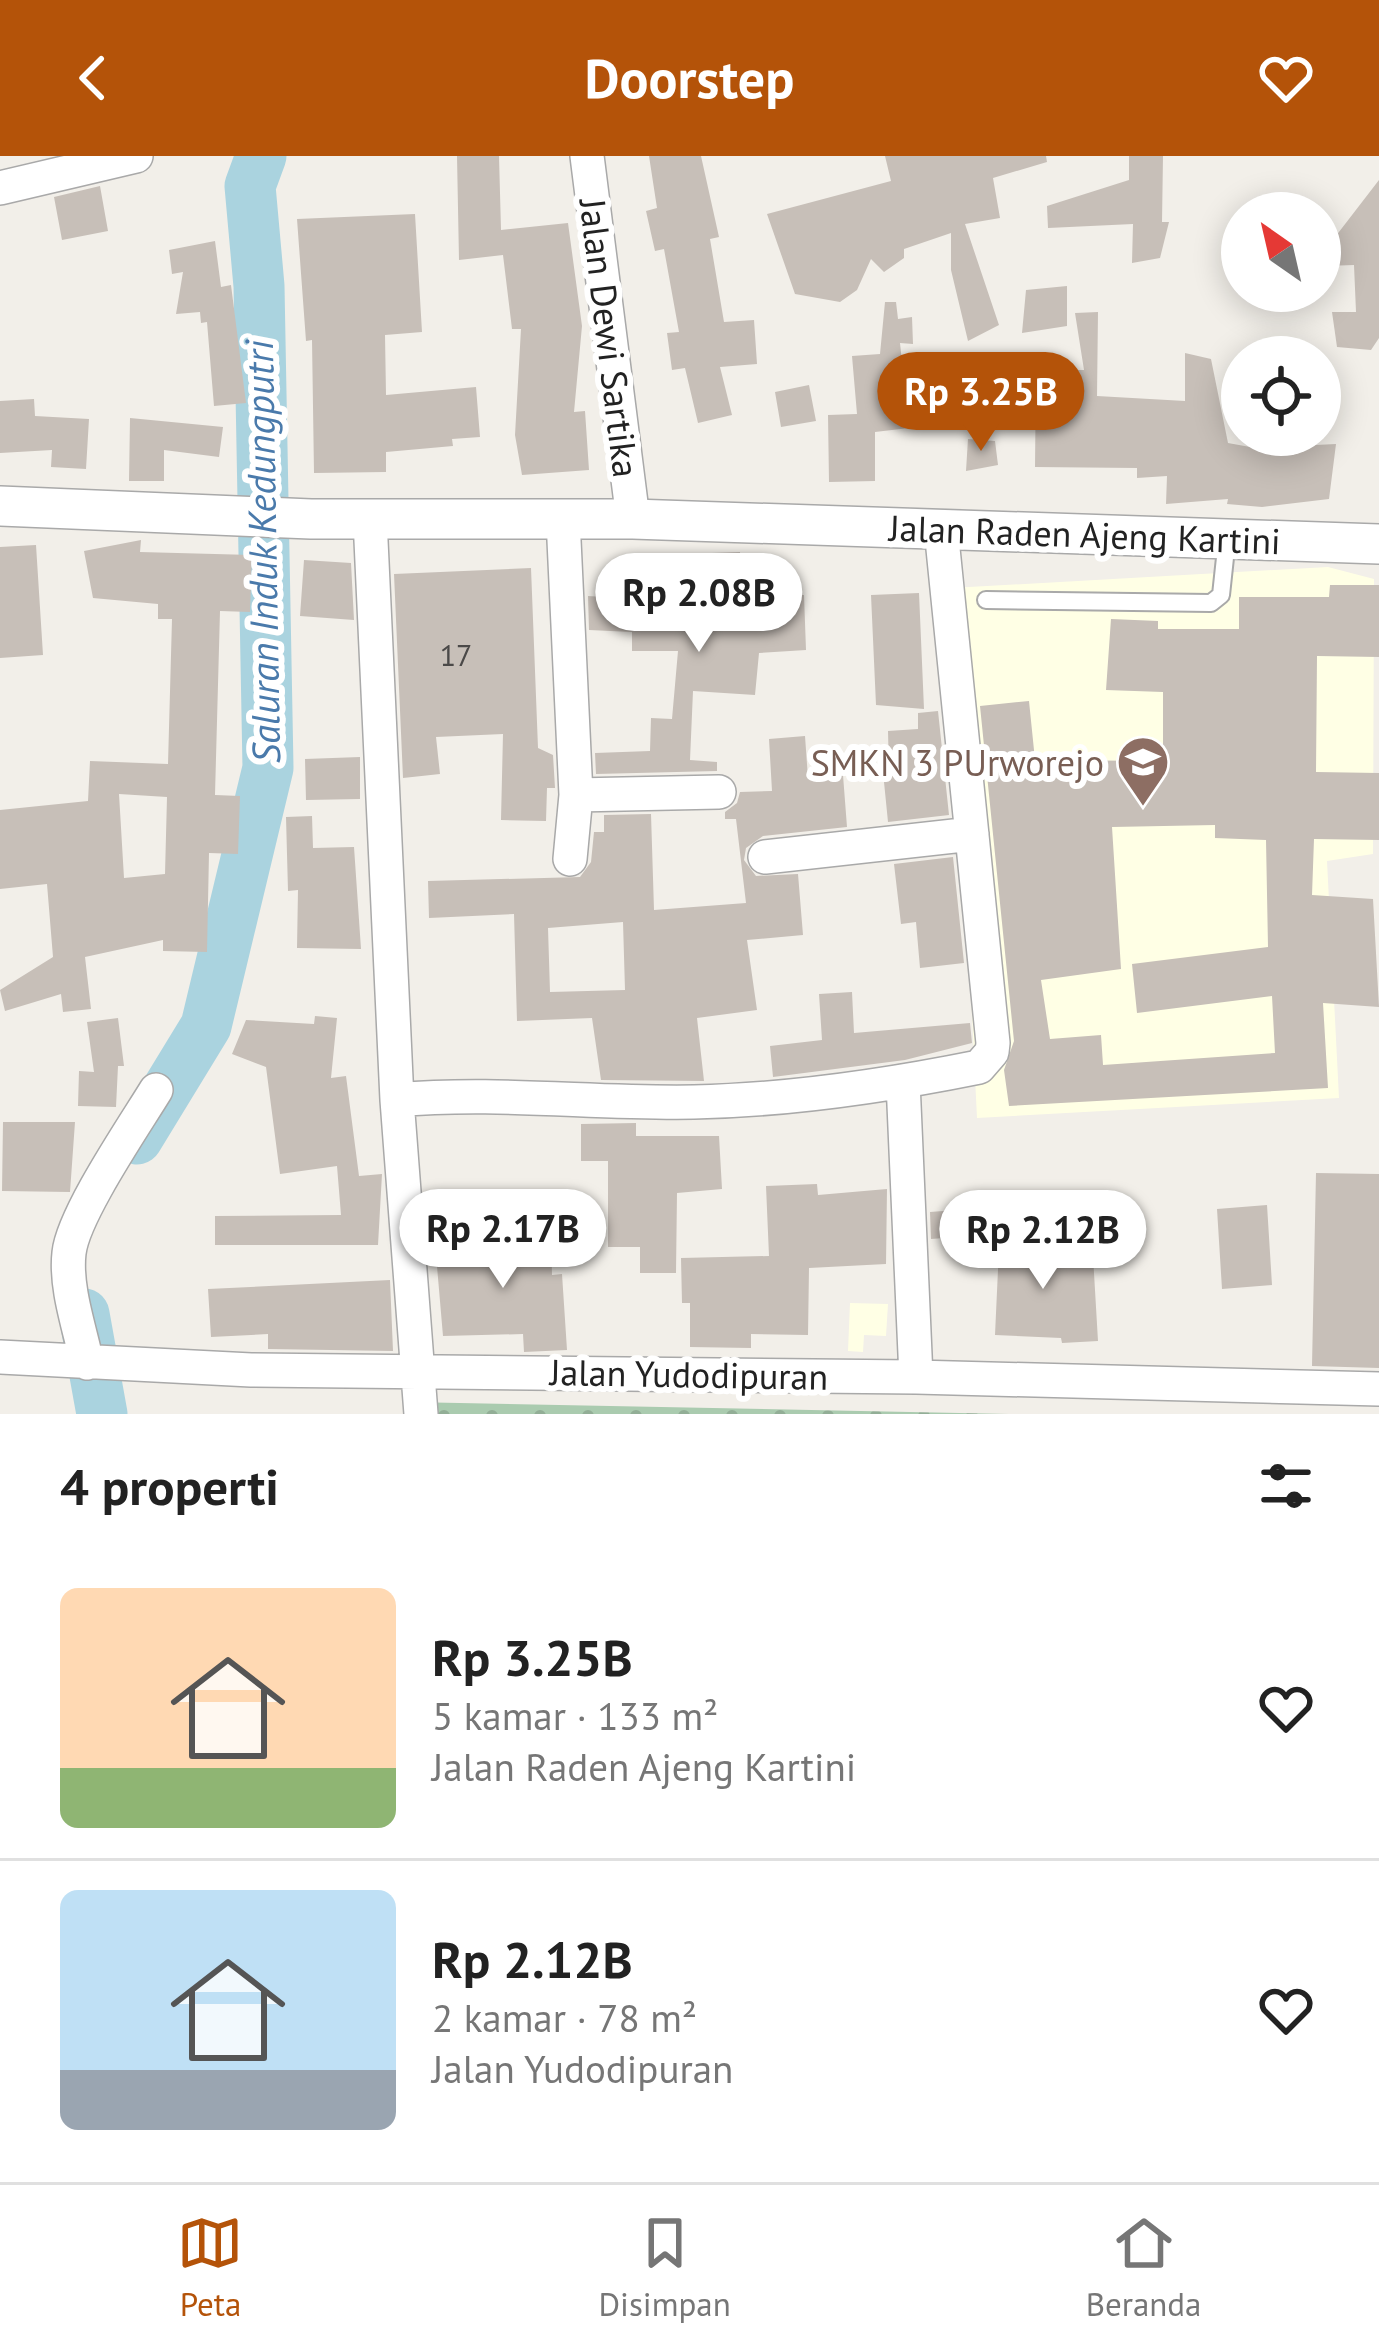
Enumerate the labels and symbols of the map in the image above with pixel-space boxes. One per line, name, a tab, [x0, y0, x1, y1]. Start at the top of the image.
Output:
north arrow	[1221, 192, 1341, 312]
street label: Jalan Dewi Sartika	[569, 194, 650, 480]
water label: Saluran Induk Kedungputri	[233, 338, 291, 764]
pin: Rp 3.25B	[857, 352, 1105, 454]
street label: Jalan Raden Ajeng Kartini	[886, 504, 1282, 564]
pin: Rp 2.08B	[575, 553, 823, 655]
house number: 17	[440, 635, 472, 674]
school or university icon: SMKN 3 PUrworejo	[1115, 734, 1171, 808]
place label: SMKN 3 PUrworejo	[811, 739, 1104, 786]
pin: Rp 2.17B	[379, 1189, 627, 1291]
pin: Rp 2.12B	[919, 1190, 1167, 1292]
street label: Jalan Yudodipuran	[548, 1348, 828, 1400]

